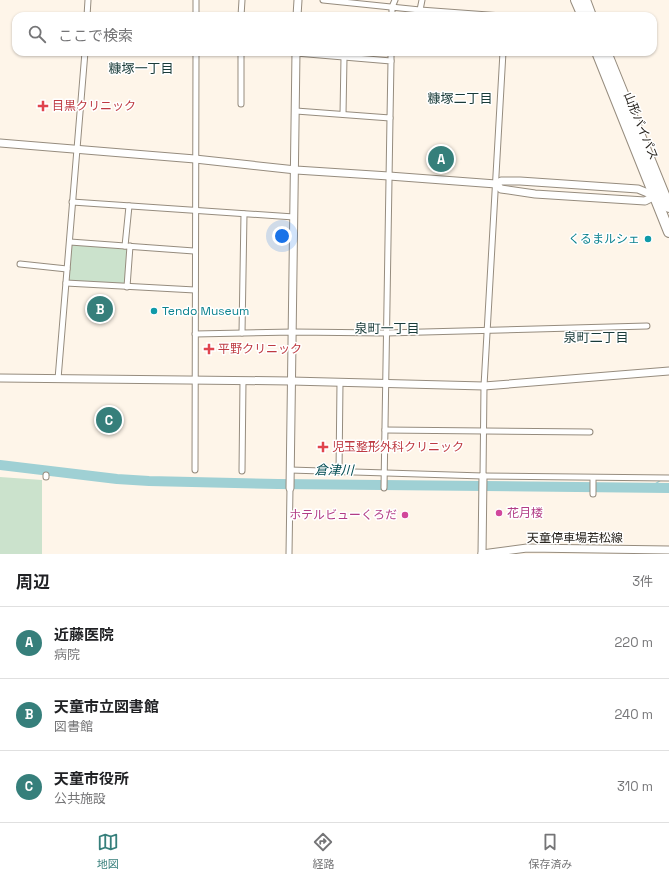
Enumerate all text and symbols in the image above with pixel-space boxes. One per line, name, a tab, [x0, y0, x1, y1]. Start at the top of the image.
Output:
search box	[12, 12, 657, 56]
icon: search	[26, 23, 48, 45]
text: ここで検索	[58, 26, 133, 45]
district label: 糠塚一丁目	[108, 60, 174, 77]
district label: 糠塚二丁目	[427, 90, 493, 107]
street label: 山形バイパス	[620, 90, 662, 162]
place label: 目黒クリニック	[52, 98, 136, 114]
marker: 目黒クリニック	[37, 100, 49, 112]
pin: A	[428, 144, 454, 174]
your location	[272, 226, 292, 246]
place label: くるまルシェ	[568, 231, 640, 247]
marker: くるまルシェ	[643, 234, 653, 244]
pin: B	[87, 294, 113, 324]
place label: Tendo Museum	[162, 303, 249, 319]
marker: Tendo Museum	[149, 306, 159, 316]
district label: 泉町一丁目	[354, 320, 420, 337]
district label: 泉町二丁目	[563, 329, 629, 346]
place label: 平野クリニック	[218, 341, 302, 357]
marker: 平野クリニック	[203, 343, 215, 355]
pin: C	[96, 405, 122, 435]
place label: 児玉整形外科クリニック	[332, 439, 464, 455]
marker: 児玉整形外科クリニック	[317, 441, 329, 453]
water label: 倉津川	[314, 461, 356, 479]
place label: 花月楼	[507, 505, 543, 521]
place label: ホテルビューくろだ	[289, 507, 397, 523]
marker: 花月楼	[494, 508, 504, 518]
marker: ホテルビューくろだ	[400, 510, 410, 520]
street label: 天童停車場若松線	[527, 530, 623, 546]
text: 周辺	[16, 571, 50, 593]
text: 3件	[632, 573, 653, 590]
text: 近藤医院	[54, 625, 114, 644]
text: A	[25, 634, 33, 651]
text: 220 m	[614, 634, 653, 651]
text: 病院	[54, 646, 80, 663]
text: 天童市立図書館	[54, 697, 159, 716]
text: B	[25, 706, 33, 723]
text: 240 m	[615, 706, 653, 723]
text: 図書館	[54, 718, 93, 735]
text: 天童市役所	[54, 769, 129, 788]
text: C	[25, 778, 33, 795]
text: 310 m	[617, 778, 653, 795]
text: 公共施設	[54, 790, 106, 807]
tab: 地図	[97, 831, 119, 871]
tab: 経路	[312, 831, 334, 871]
tab: 保存済み	[528, 831, 572, 871]

